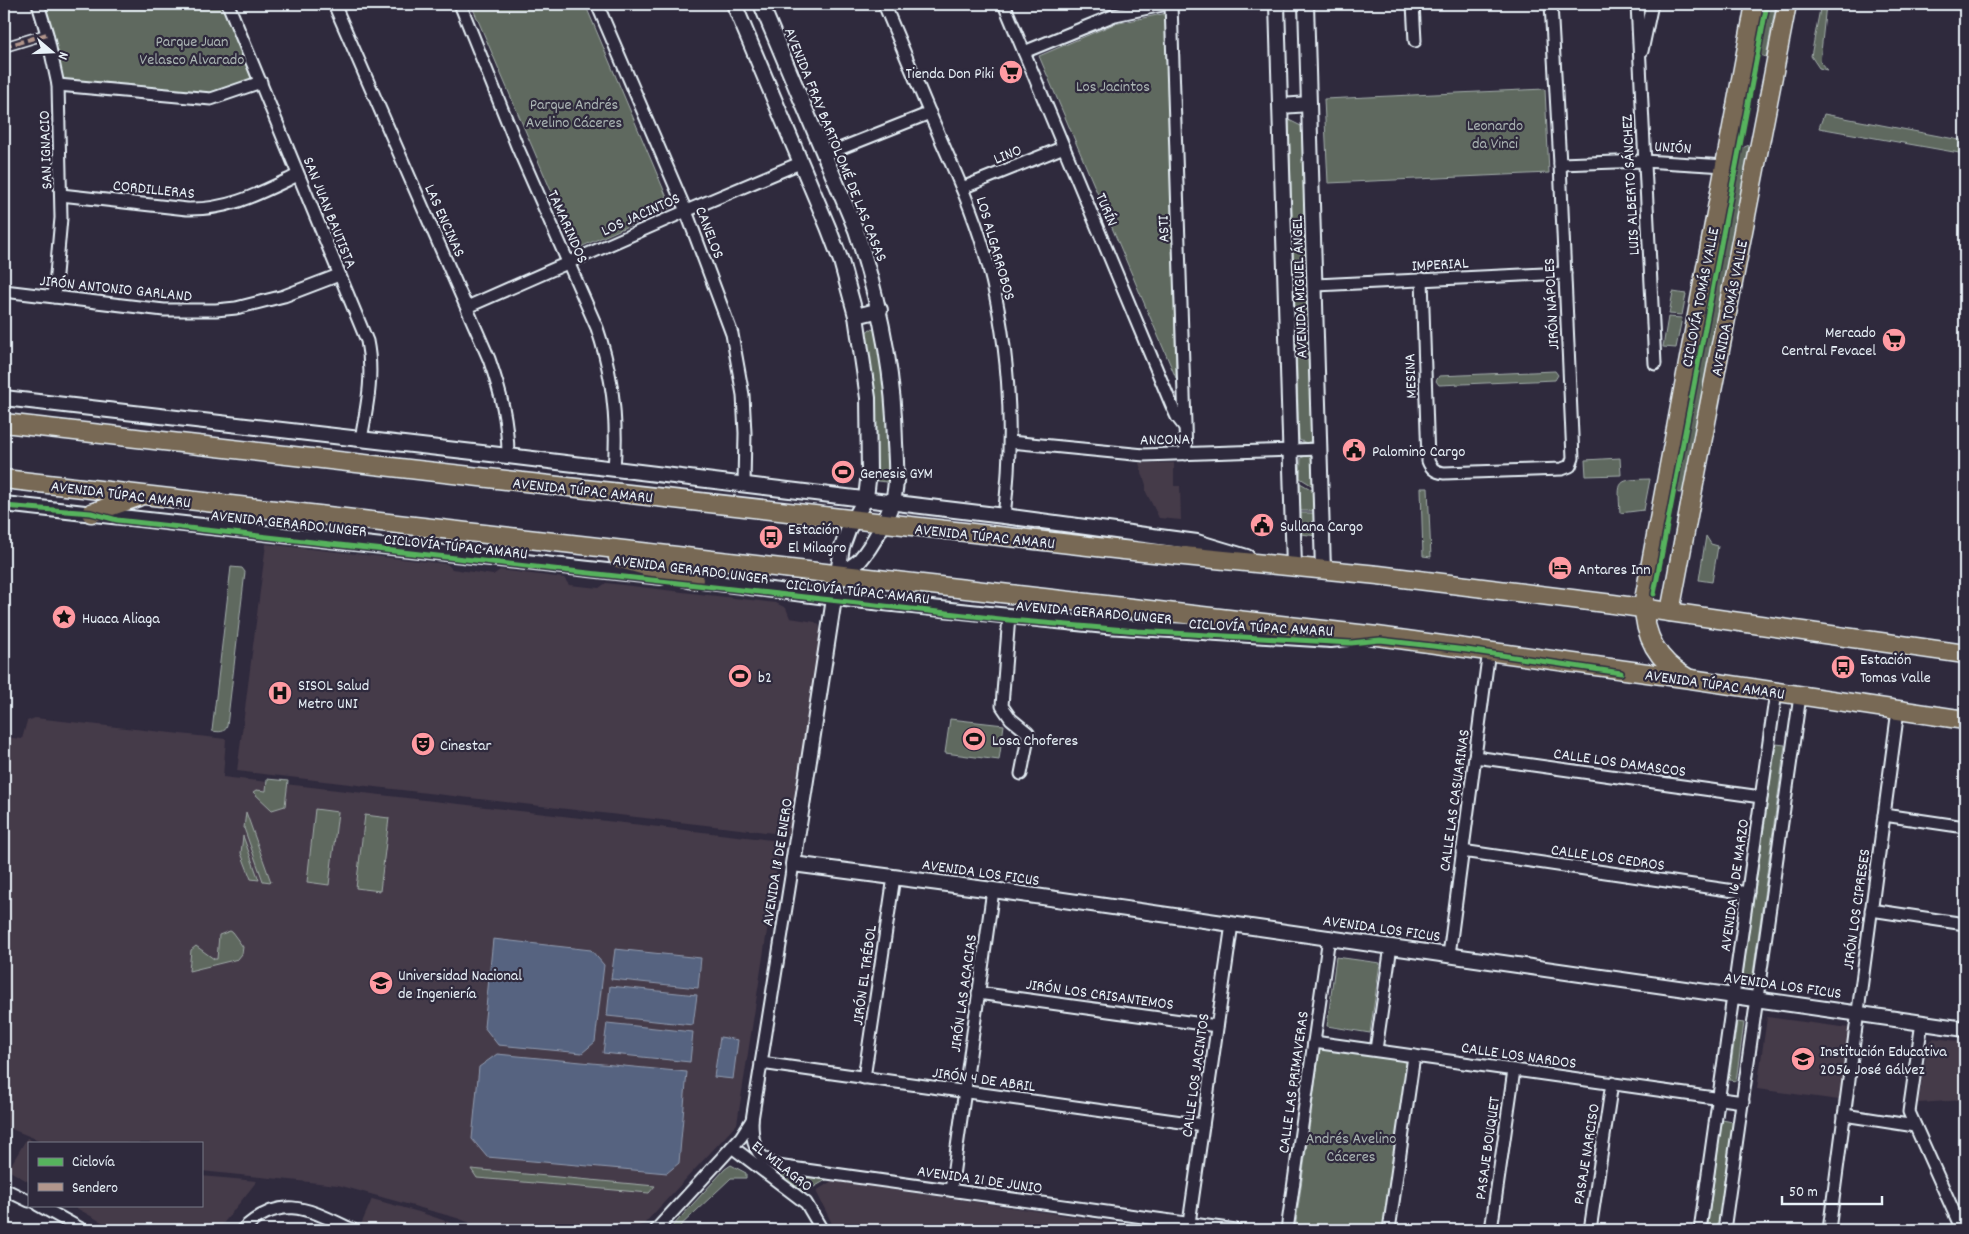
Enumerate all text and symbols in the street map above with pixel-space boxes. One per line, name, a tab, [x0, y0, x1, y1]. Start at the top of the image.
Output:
street label: AVENIDA FRAY BARTOLOMÉ DE LAS CASAS	[777, 24, 892, 266]
north arrow	[28, 28, 78, 78]
park label: Parque Juan Velasco Alvarado	[140, 31, 244, 72]
text: N	[52, 49, 73, 62]
supermarket icon: Tienda Don Piki	[998, 59, 1024, 85]
place label: Tienda Don Piki	[905, 63, 994, 86]
park label: Los Jacintos	[1076, 76, 1150, 99]
park label: Parque Andrés Avelino Cáceres	[526, 94, 622, 135]
street label: SAN IGNACIO	[34, 110, 59, 190]
street label: LUIS ALBERTO SÁNCHEZ	[1616, 114, 1647, 256]
park label: Leonardo da Vinci	[1467, 115, 1523, 156]
street label: UNIÓN	[1653, 136, 1692, 161]
street label: LINO	[990, 139, 1026, 171]
street label: SAN JUAN BAUTISTA	[296, 154, 362, 273]
street label: CORDILLERAS	[112, 175, 196, 206]
street label: LAS ENCINAS	[417, 181, 470, 261]
street label: TAMARINDOS	[540, 187, 593, 268]
street label: LOS JACINTOS	[598, 188, 684, 243]
street label: TURÍN	[1088, 190, 1123, 230]
street label: LOS ALGARROBOS	[969, 194, 1020, 303]
street label: CANELOS	[688, 203, 729, 263]
street label: ASTI	[1153, 215, 1176, 243]
street label: AVENIDA MIGUEL ÁNGEL	[1286, 215, 1314, 359]
street label: CICLOVÍA TOMÁS VALLE	[1677, 225, 1726, 369]
street label: AVENIDA TOMÁS VALLE	[1706, 238, 1755, 378]
street label: IMPERIAL	[1411, 252, 1470, 278]
street label: JIRÓN NÁPOLES	[1539, 257, 1566, 351]
street label: JIRÓN ANTONIO GARLAND	[39, 270, 193, 309]
place label: Mercado Central Fevacel	[1781, 322, 1876, 363]
supermarket icon: Mercado Central Fevacel	[1881, 327, 1907, 353]
street label: MESINA	[1399, 353, 1424, 399]
street label: ANCONA	[1140, 429, 1191, 452]
public building icon: Palomino Cargo	[1341, 437, 1367, 463]
place label: Palomino Cargo	[1372, 441, 1465, 464]
sports icon: Genesis GYM	[830, 459, 856, 485]
place label: Genesis GYM	[860, 463, 933, 486]
street label: AVENIDA TÚPAC AMARU	[512, 473, 654, 510]
street label: AVENIDA TÚPAC AMARU	[49, 475, 192, 515]
street label: AVENIDA GERARDO UNGER	[210, 505, 368, 544]
public building icon: Sullana Cargo	[1249, 512, 1275, 538]
place label: Sullana Cargo	[1280, 516, 1363, 539]
place label: Estación El Milagro	[788, 519, 846, 560]
street label: AVENIDA TÚPAC AMARU	[914, 519, 1056, 556]
bus stop icon: Estación El Milagro	[758, 524, 784, 550]
street label: CICLOVÍA TÚPAC AMARU	[383, 528, 529, 566]
street label: AVENIDA GERARDO UNGER	[612, 550, 770, 591]
hotel icon: Antares Inn	[1547, 555, 1573, 581]
place label: Antares Inn	[1578, 559, 1651, 582]
street label: CICLOVÍA TÚPAC AMARU	[785, 573, 931, 611]
street label: AVENIDA GERARDO UNGER	[1015, 595, 1173, 632]
place icon: Huaca Aliaga	[51, 604, 77, 630]
place label: Huaca Aliaga	[82, 608, 160, 631]
street label: CICLOVÍA TÚPAC AMARU	[1188, 613, 1334, 644]
place label: Estación Tomas Valle	[1860, 649, 1931, 690]
bus stop icon: Estación Tomas Valle	[1830, 654, 1856, 680]
sports icon: b2	[727, 663, 753, 689]
street label: AVENIDA TÚPAC AMARU	[1643, 664, 1786, 707]
place label: b2	[758, 667, 772, 690]
place label: SISOL Salud Metro UNI	[298, 675, 369, 716]
hospital icon: SISOL Salud Metro UNI	[267, 680, 293, 706]
sports icon: Losa Choferes	[961, 726, 987, 752]
street label: CALLE LAS CASUARINAS	[1434, 728, 1477, 873]
place label: Losa Choferes	[992, 730, 1079, 753]
theatre icon: Cinestar	[410, 731, 436, 757]
place label: Cinestar	[440, 735, 491, 758]
street label: CALLE LOS DAMASCOS	[1552, 743, 1687, 784]
street label: AVENIDA 18 DE ENERO	[757, 797, 800, 928]
street label: AVENIDA 16 DE MARZO	[1715, 818, 1756, 953]
street label: CALLE LOS CEDROS	[1549, 839, 1666, 878]
street label: JIRÓN LOS CIPRESES	[1838, 847, 1877, 971]
street label: AVENIDA LOS FICUS	[920, 854, 1041, 893]
street label: AVENIDA LOS FICUS	[1321, 910, 1442, 949]
street label: JIRÓN EL TRÉBOL	[847, 923, 884, 1027]
street label: JIRÓN LAS ACACIAS	[945, 933, 984, 1054]
place label: Universidad Nacional de Ingeniería	[398, 965, 522, 1006]
street label: AVENIDA LOS FICUS	[1722, 967, 1843, 1006]
school or university icon: Universidad Nacional de Ingeniería	[368, 970, 394, 996]
street label: JIRÓN LOS CRISANTEMOS	[1024, 974, 1175, 1017]
street label: CALLE LAS PRIMAVERAS	[1273, 1010, 1316, 1155]
street label: CALLE LOS JACINTOS	[1176, 1012, 1217, 1139]
street label: CALLE LOS NARDOS	[1460, 1037, 1578, 1076]
place label: Institución Educativa 2056 José Gálvez	[1820, 1041, 1947, 1082]
school or university icon: Institución Educativa 2056 José Gálvez	[1790, 1046, 1816, 1072]
street label: JIRÓN 4 DE ABRIL	[931, 1062, 1037, 1099]
street label: PASAJE BOUQUET	[1470, 1095, 1507, 1201]
street label: PASAJE NARCISO	[1568, 1102, 1607, 1207]
park label: Andrés Avelino Cáceres	[1306, 1128, 1396, 1169]
street label: EL MILAGRO	[746, 1136, 817, 1198]
legend	[28, 1142, 202, 1206]
text: Ciclovía	[72, 1152, 115, 1174]
street label: AVENIDA 21 DE JUNIO	[916, 1160, 1044, 1201]
scale bar	[1782, 1174, 1882, 1206]
text: Sendero	[72, 1178, 118, 1200]
text: 50 m	[1789, 1182, 1818, 1204]

